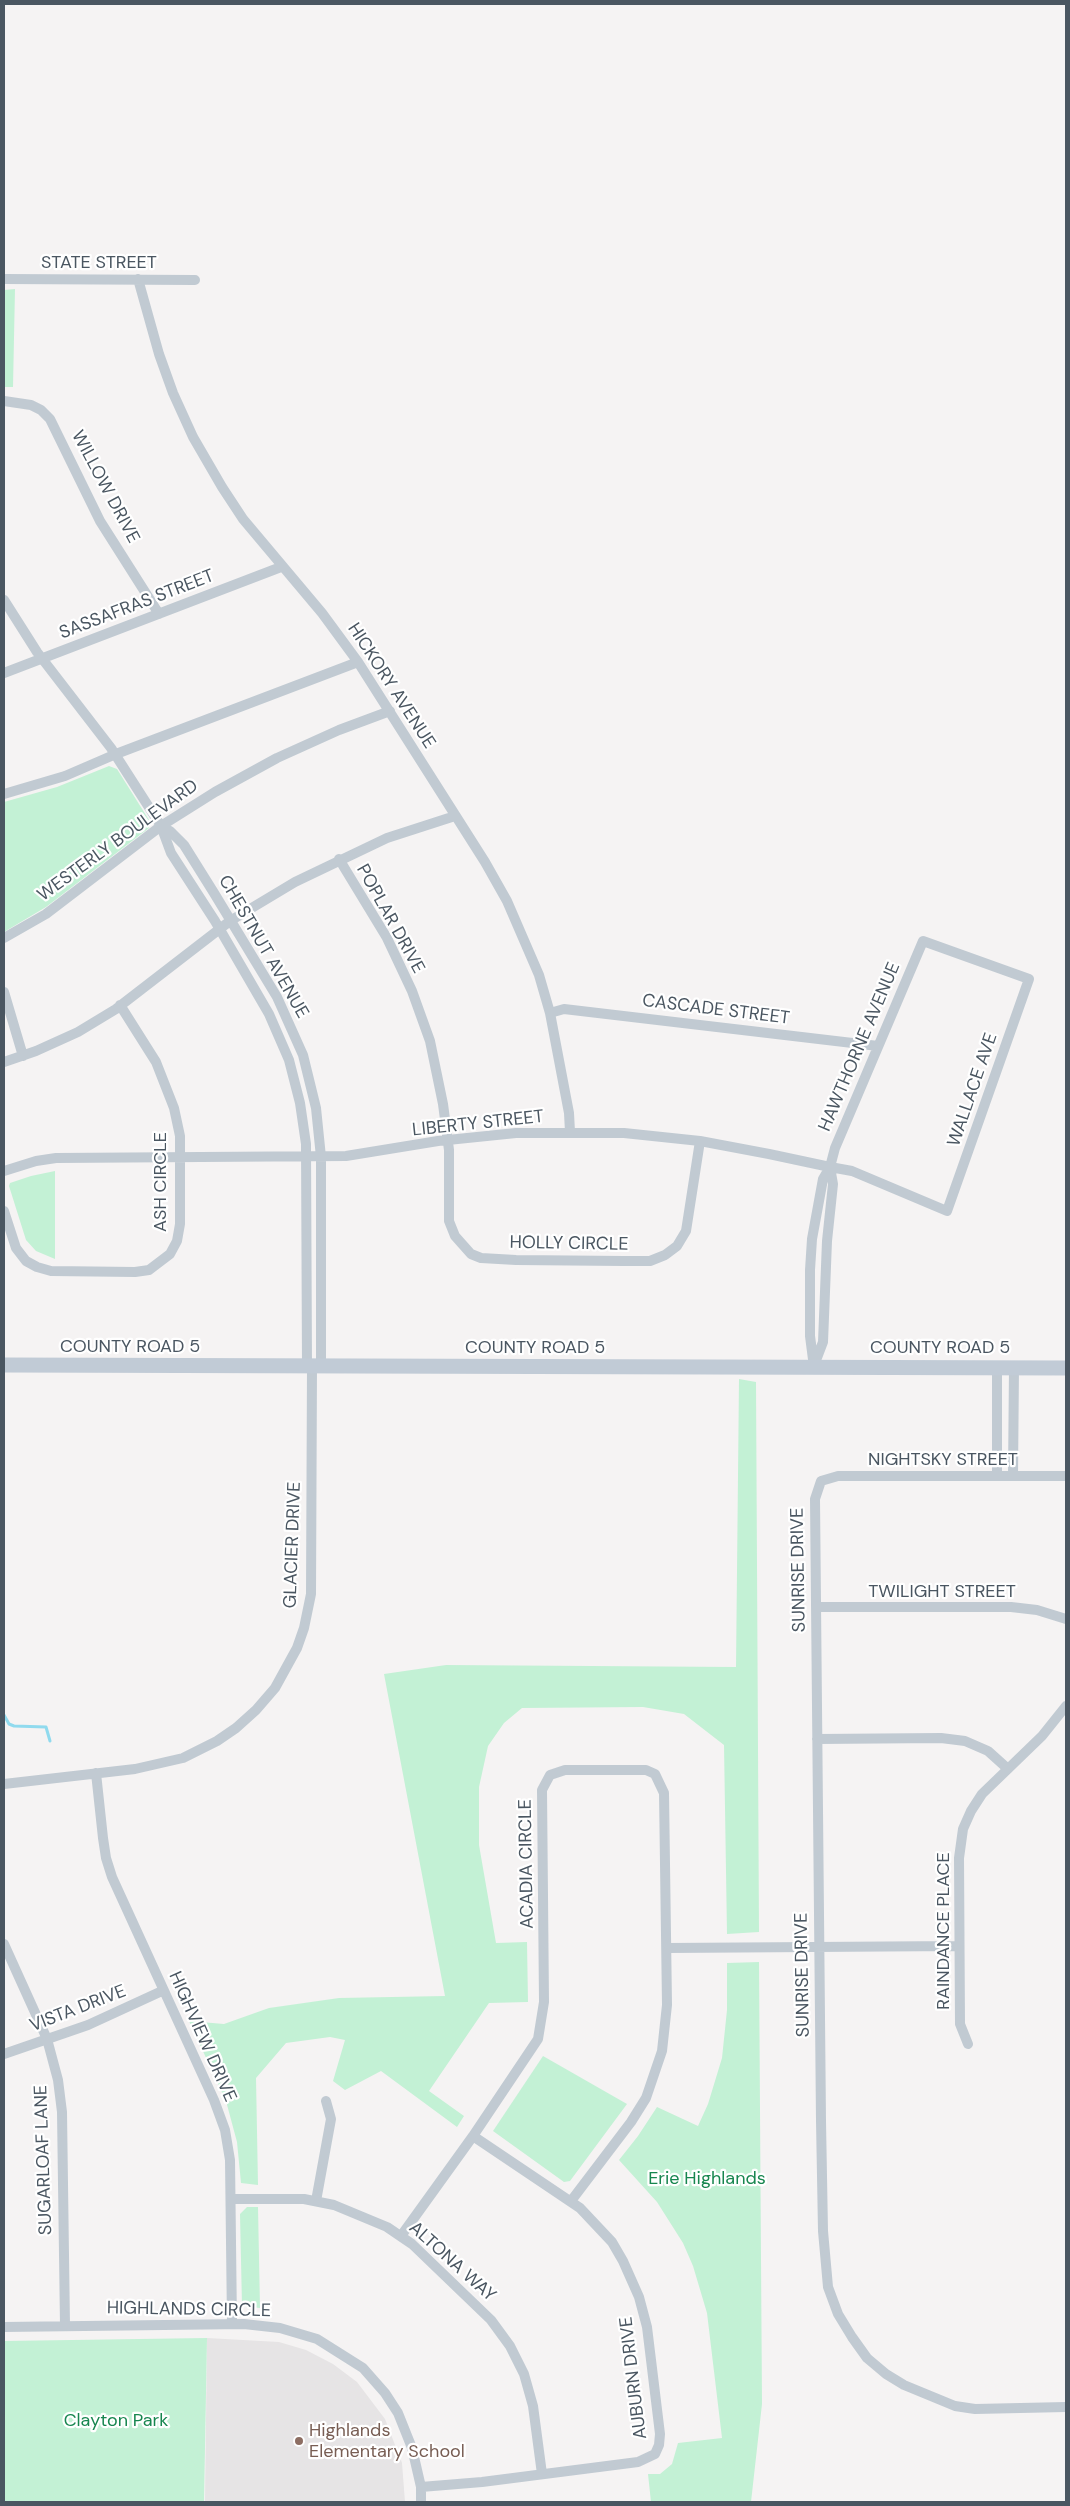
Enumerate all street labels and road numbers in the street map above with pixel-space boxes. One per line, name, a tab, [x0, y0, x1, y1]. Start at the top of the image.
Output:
street label: STATE STREET	[41, 252, 157, 274]
street label: WILLOW DRIVE	[66, 427, 144, 547]
street label: SASSAFRAS STREET	[57, 566, 217, 644]
street label: HICKORY AVENUE	[342, 619, 440, 753]
street label: WESTERLY BOULEVARD	[34, 775, 202, 907]
street label: POPLAR DRIVE	[351, 861, 429, 977]
street label: CHESTNUT AVENUE	[213, 872, 313, 1022]
street label: HAWTHORNE AVENUE	[815, 959, 905, 1135]
street label: CASCADE STREET	[641, 990, 791, 1030]
street label: WALLACE AVE	[943, 1030, 1003, 1150]
street label: LIBERTY STREET	[411, 1106, 545, 1142]
street label: ASH CIRCLE	[150, 1132, 172, 1232]
street label: HOLLY CIRCLE	[509, 1232, 629, 1256]
street label: COUNTY ROAD 5	[60, 1336, 200, 1358]
street label: COUNTY ROAD 5	[465, 1337, 605, 1359]
street label: COUNTY ROAD 5	[870, 1337, 1010, 1359]
street label: NIGHTSKY STREET	[868, 1449, 1018, 1471]
street label: GLACIER DRIVE	[280, 1481, 306, 1609]
street label: SUNRISE DRIVE	[787, 1508, 811, 1632]
street label: TWILIGHT STREET	[868, 1581, 1016, 1603]
street label: ACADIA CIRCLE	[515, 1799, 539, 1929]
street label: RAINDANCE PLACE	[933, 1852, 955, 2010]
street label: SUNRISE DRIVE	[791, 1913, 815, 2037]
street label: HIGHVIEW DRIVE	[164, 1968, 240, 2106]
street label: VISTA DRIVE	[27, 1981, 129, 2037]
street label: SUGARLOAF LANE	[31, 2085, 57, 2235]
street label: ALTONA WAY	[404, 2217, 500, 2307]
street label: HIGHLANDS CIRCLE	[107, 2298, 271, 2322]
street label: AUBURN DRIVE	[616, 2316, 652, 2440]

